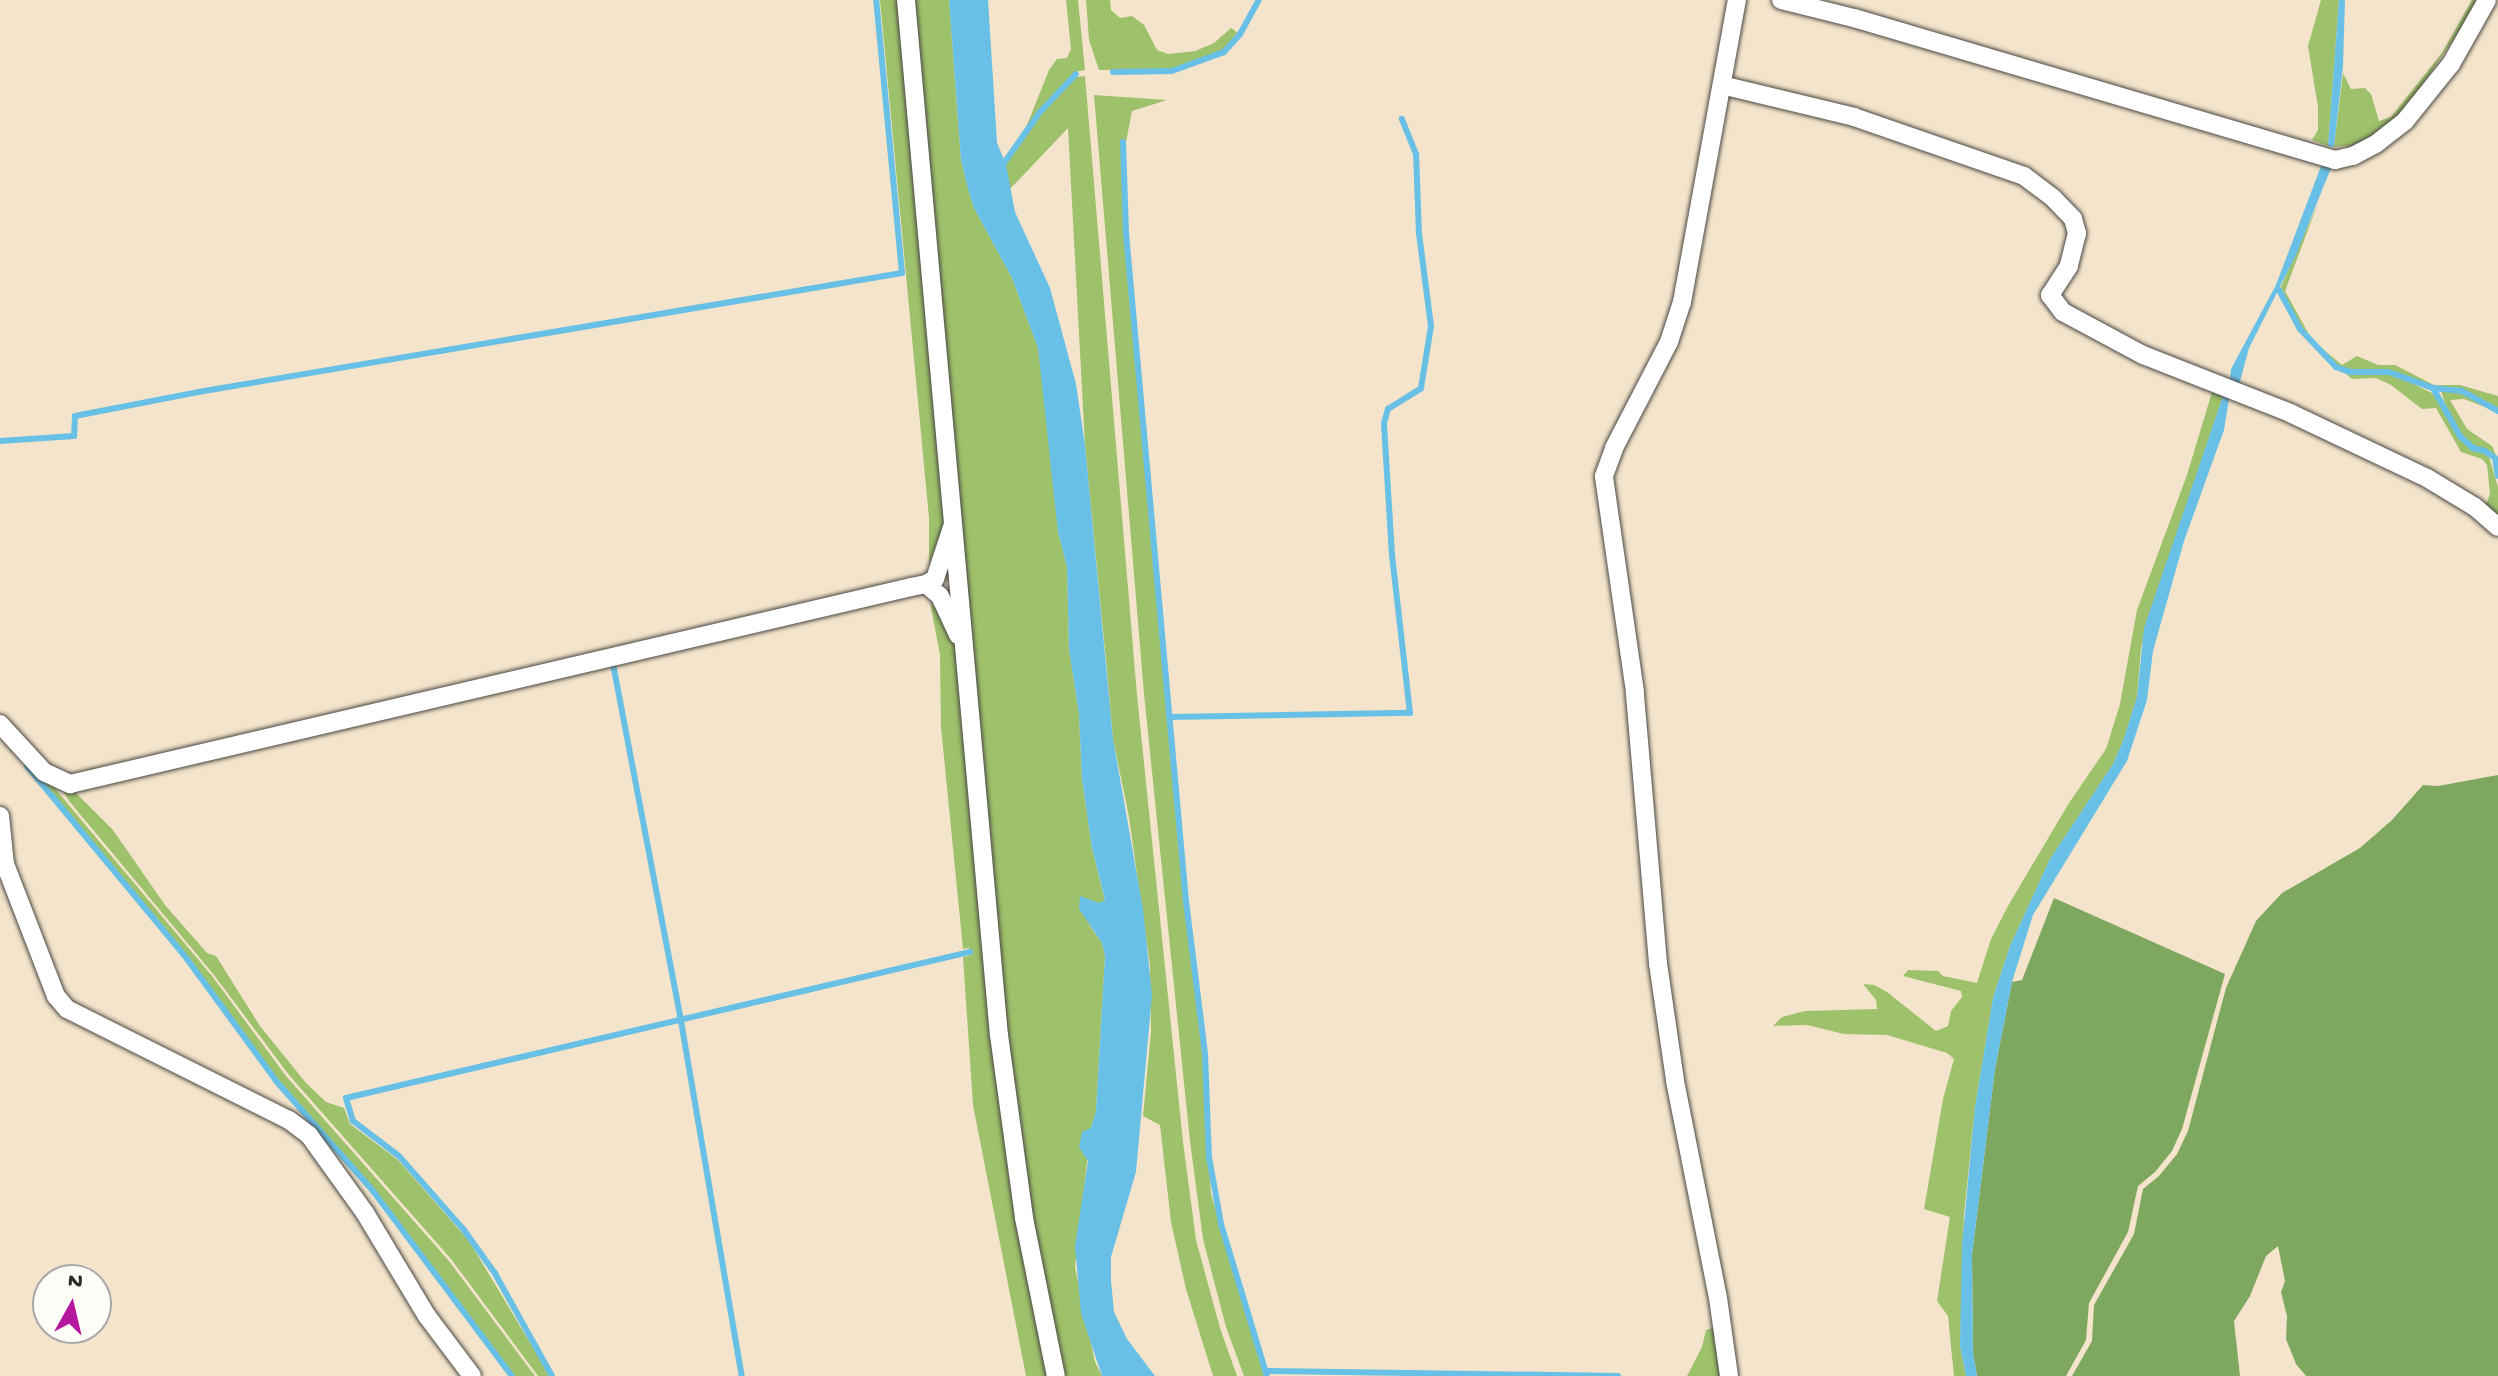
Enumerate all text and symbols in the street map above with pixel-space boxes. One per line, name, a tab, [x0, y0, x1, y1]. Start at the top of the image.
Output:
north arrow	[32, 1264, 112, 1344]
text: N	[66, 1268, 84, 1296]

